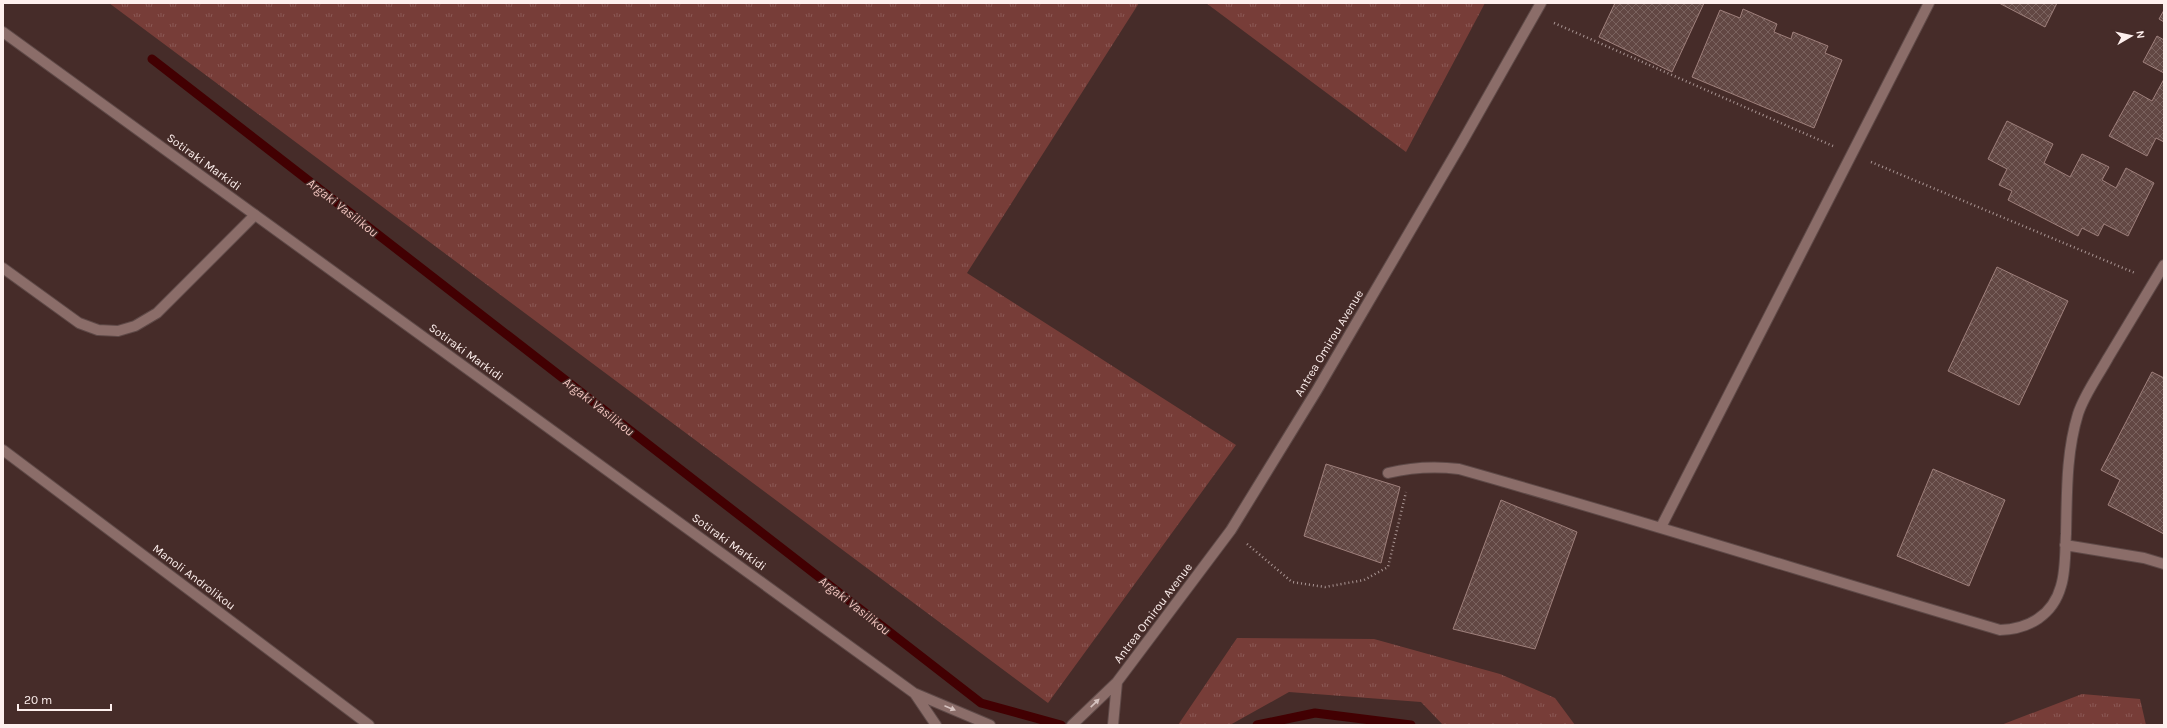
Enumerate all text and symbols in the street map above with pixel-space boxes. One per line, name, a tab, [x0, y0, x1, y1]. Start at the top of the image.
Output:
north arrow	[2111, 16, 2151, 56]
text: N	[2133, 30, 2147, 39]
street label: Sotiraki Markidi	[164, 130, 244, 194]
water label: Argaki Vasilikou	[304, 175, 381, 240]
street label: Antrea Omirou Avenue	[1292, 287, 1366, 399]
street label: Sotiraki Markidi	[426, 320, 506, 384]
water label: Argaki Vasilikou	[560, 374, 637, 439]
street label: Sotiraki Markidi	[689, 510, 769, 574]
street label: Manoli Androlikou	[150, 541, 238, 613]
street label: Antrea Omirou Avenue	[1111, 560, 1195, 666]
water label: Argaki Vasilikou	[816, 573, 893, 638]
scale bar	[18, 686, 111, 712]
text: 20 m	[24, 693, 52, 707]
one-way arrow	[1090, 699, 1100, 708]
one-way arrow	[945, 706, 957, 712]

